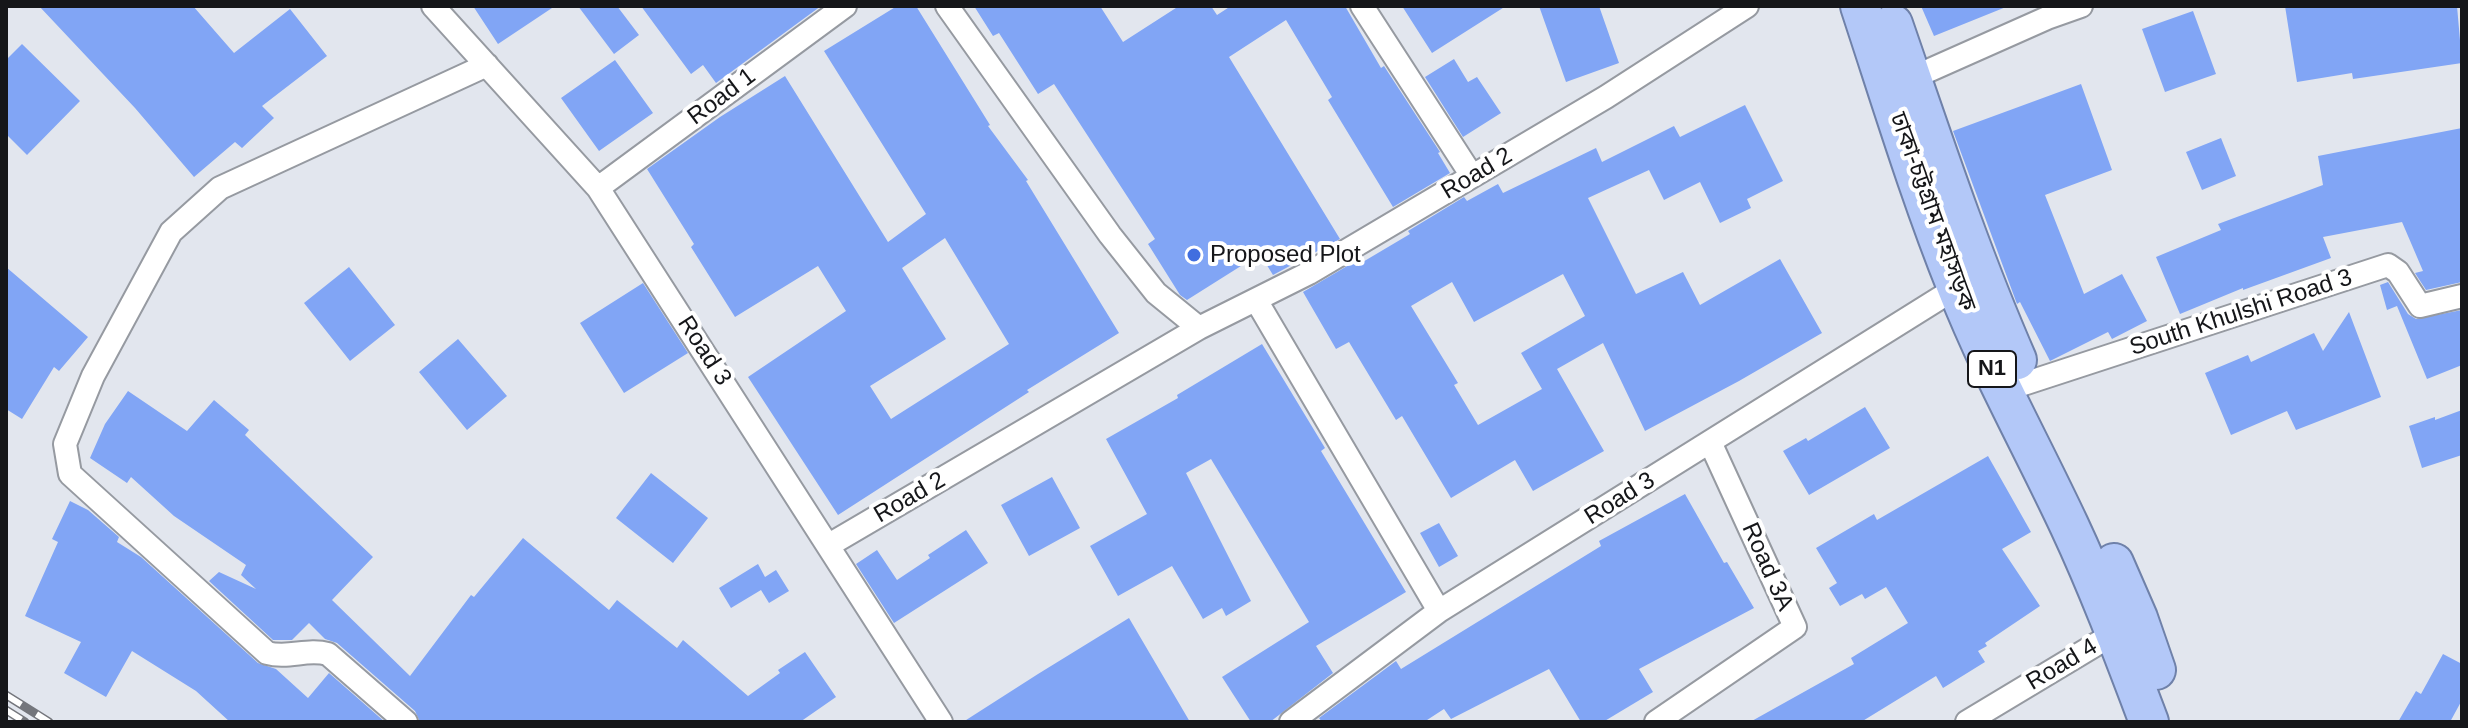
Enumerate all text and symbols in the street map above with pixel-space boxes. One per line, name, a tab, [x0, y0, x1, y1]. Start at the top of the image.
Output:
street label: Road 1	[682, 62, 762, 132]
street label: ঢাকা-চট্টগ্রাম মহাসড়ক	[1883, 109, 1981, 315]
street label: Road 2	[1436, 142, 1518, 206]
place label: Proposed Plot	[1210, 241, 1361, 269]
marker: Proposed Plot	[1185, 246, 1203, 264]
street label: South Khulshi Road 3	[2126, 263, 2356, 363]
street label: Road 3	[671, 311, 737, 391]
road number: N1	[1968, 351, 2016, 387]
street label: Road 2	[869, 466, 951, 530]
street label: Road 3	[1580, 466, 1660, 532]
street label: Road 3A	[1735, 518, 1799, 616]
street label: Road 4	[2021, 633, 2103, 697]

